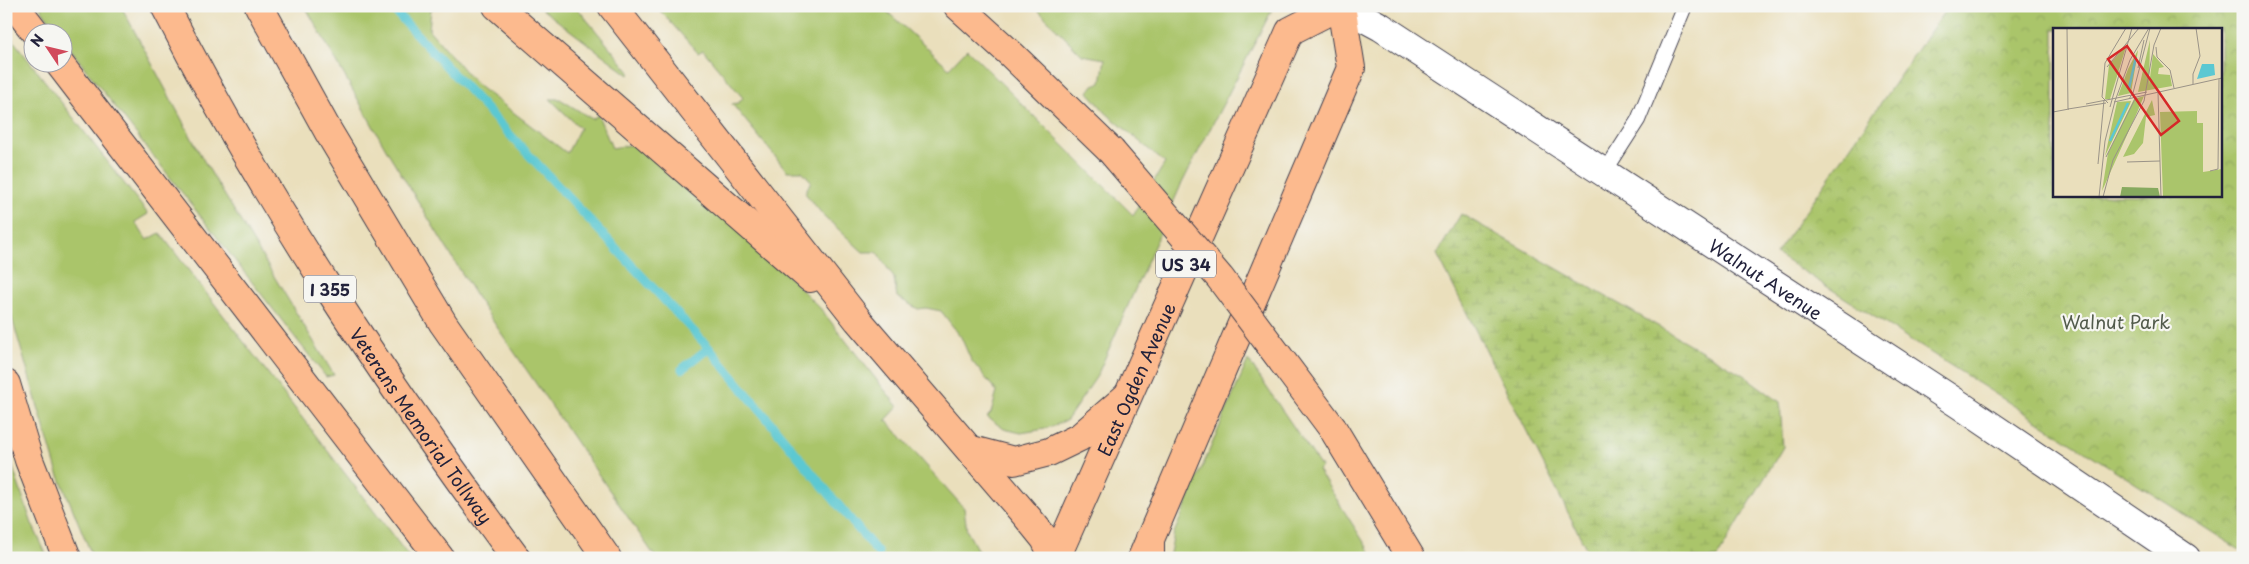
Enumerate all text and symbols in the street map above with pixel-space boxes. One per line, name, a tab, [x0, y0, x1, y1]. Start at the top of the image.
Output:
north arrow	[22, 22, 72, 72]
inset map	[2053, 28, 2222, 196]
text: N	[25, 30, 49, 51]
street label: Walnut Avenue	[1704, 231, 1828, 326]
road number: US 34	[1156, 250, 1216, 278]
road number: I 355	[304, 276, 356, 302]
street label: East Ogden Avenue	[1090, 298, 1181, 460]
park label: Walnut Park	[2062, 308, 2170, 335]
street label: Veterans Memorial Tollway	[344, 322, 500, 529]

